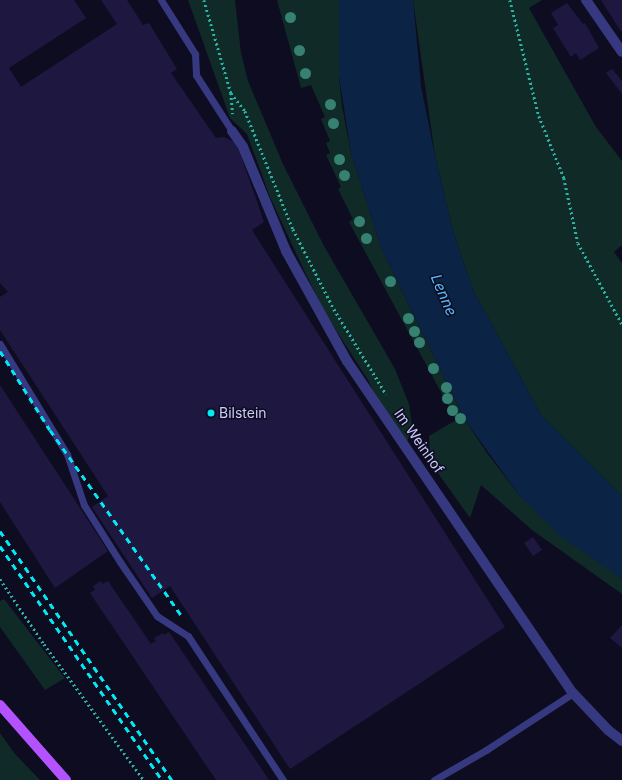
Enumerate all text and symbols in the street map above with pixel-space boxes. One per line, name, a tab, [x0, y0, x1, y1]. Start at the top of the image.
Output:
water label: Lenne	[427, 271, 461, 319]
place label: Bilstein	[219, 405, 267, 421]
street label: Im Weinhof	[391, 406, 447, 476]
marker: Bilstein	[206, 408, 216, 418]

